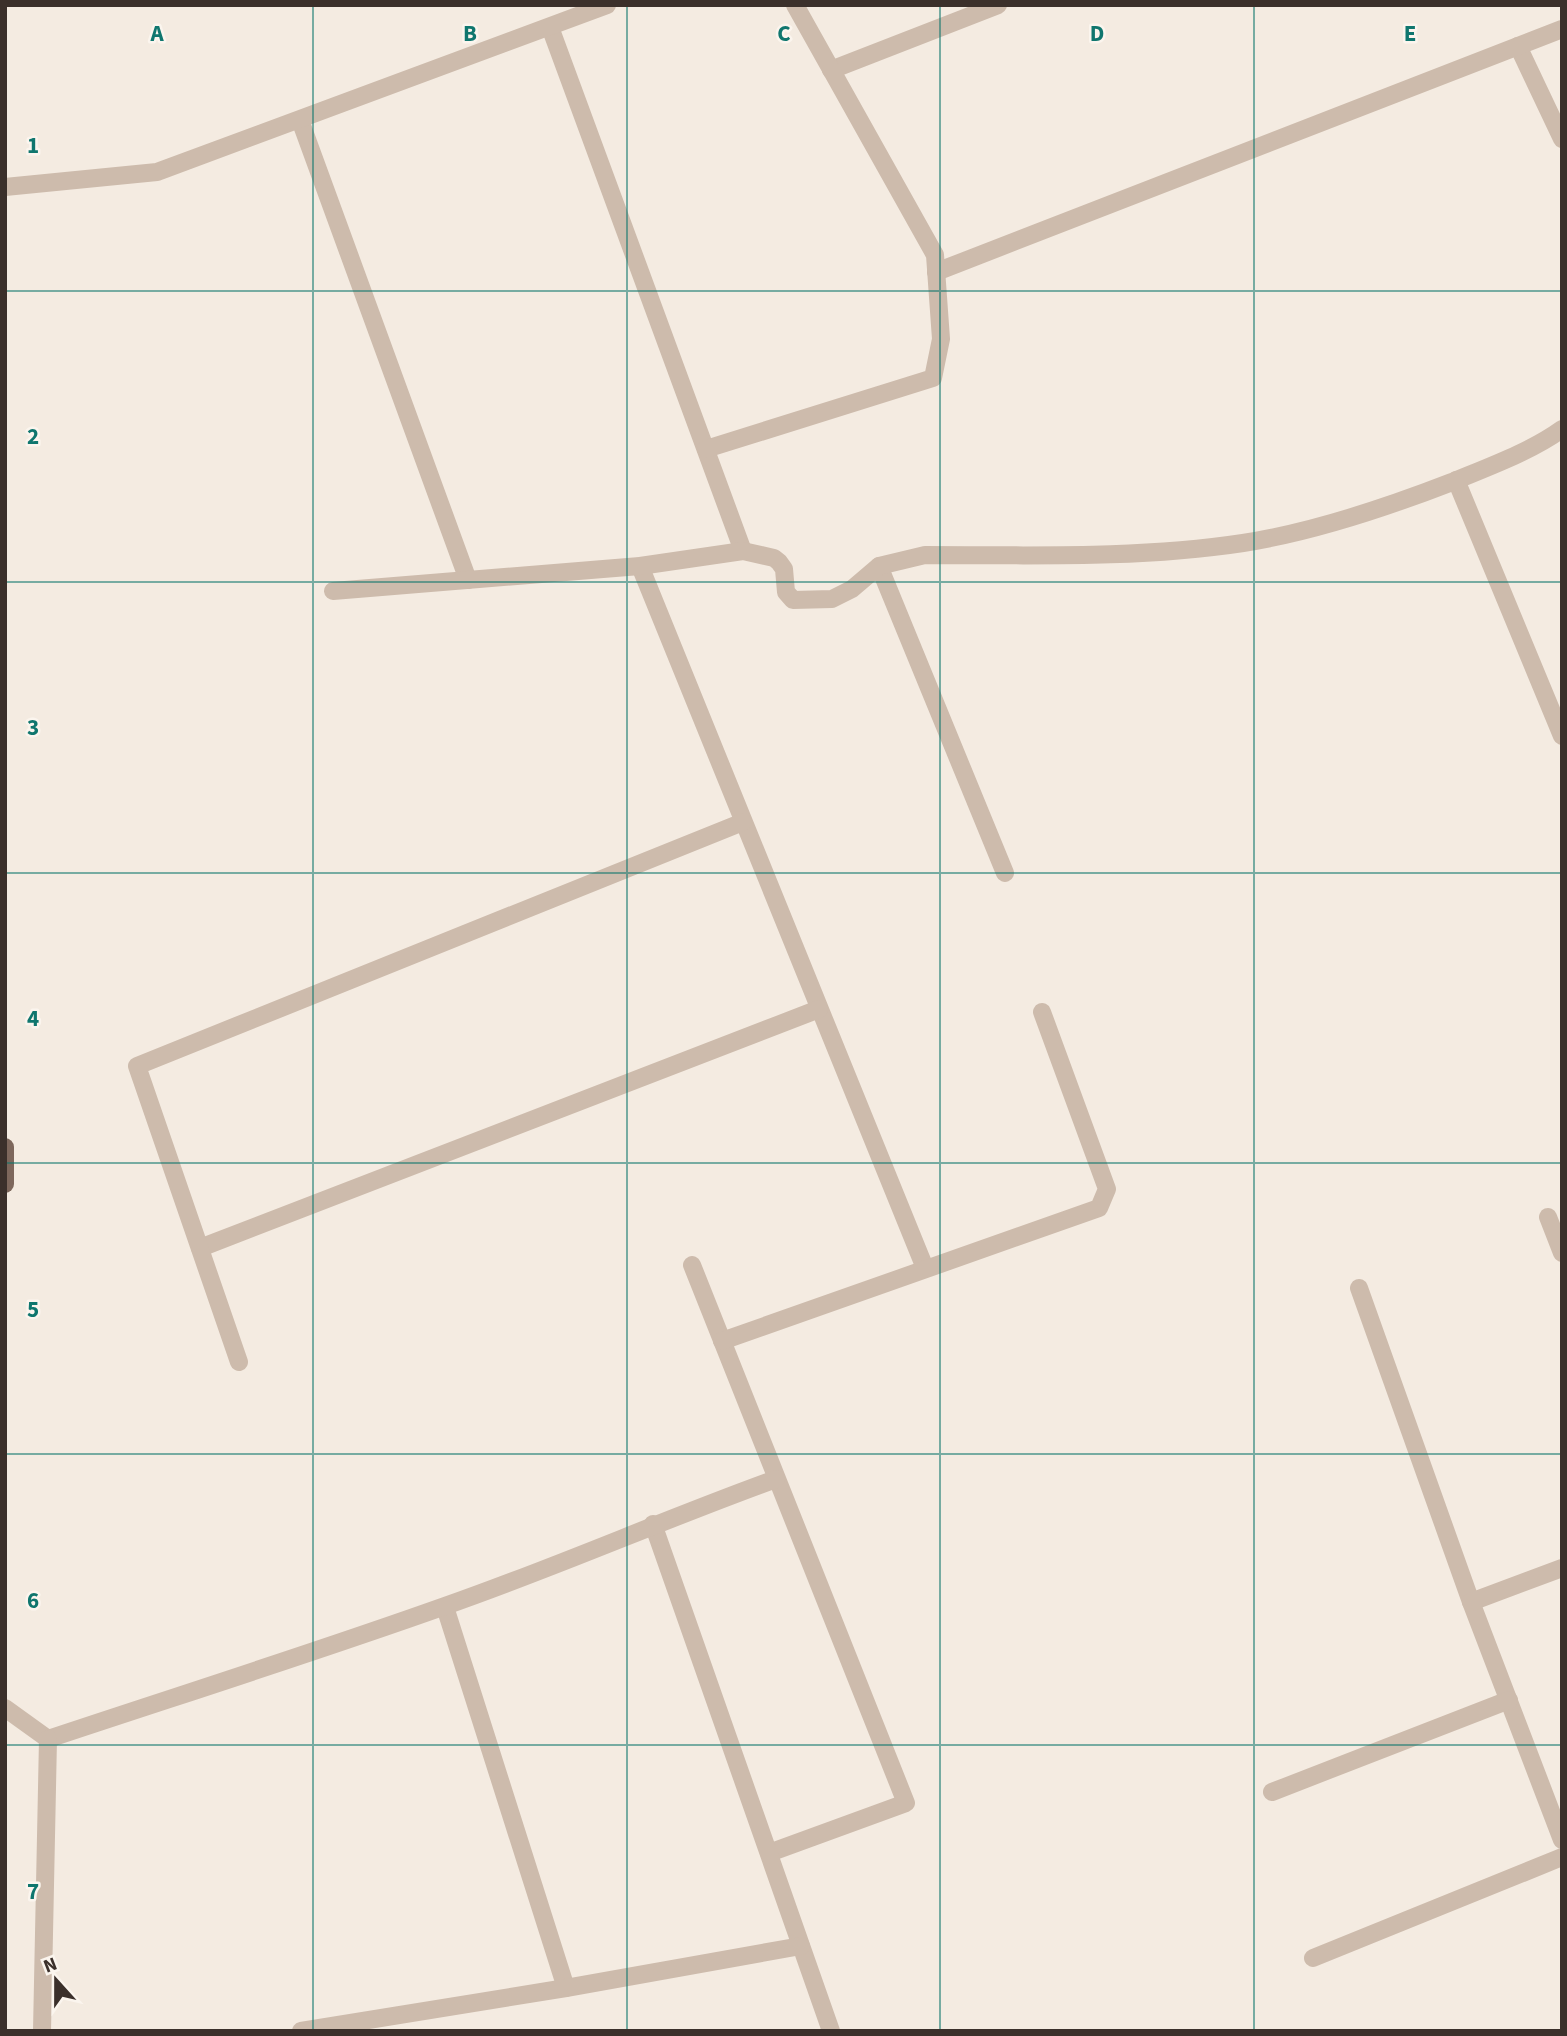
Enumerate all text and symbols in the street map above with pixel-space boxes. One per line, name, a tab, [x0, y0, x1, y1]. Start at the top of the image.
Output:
text: A	[149, 17, 164, 50]
text: B	[463, 17, 477, 50]
text: C	[777, 17, 791, 50]
text: D	[1090, 17, 1104, 50]
text: E	[1404, 17, 1416, 50]
text: 1	[27, 129, 39, 162]
text: 2	[27, 420, 39, 453]
text: 3	[27, 711, 39, 744]
text: 4	[27, 1002, 39, 1035]
text: 5	[27, 1293, 39, 1326]
text: 6	[27, 1584, 39, 1617]
text: 7	[27, 1875, 39, 1908]
north arrow	[21, 1945, 91, 2015]
text: N	[40, 1951, 61, 1980]

